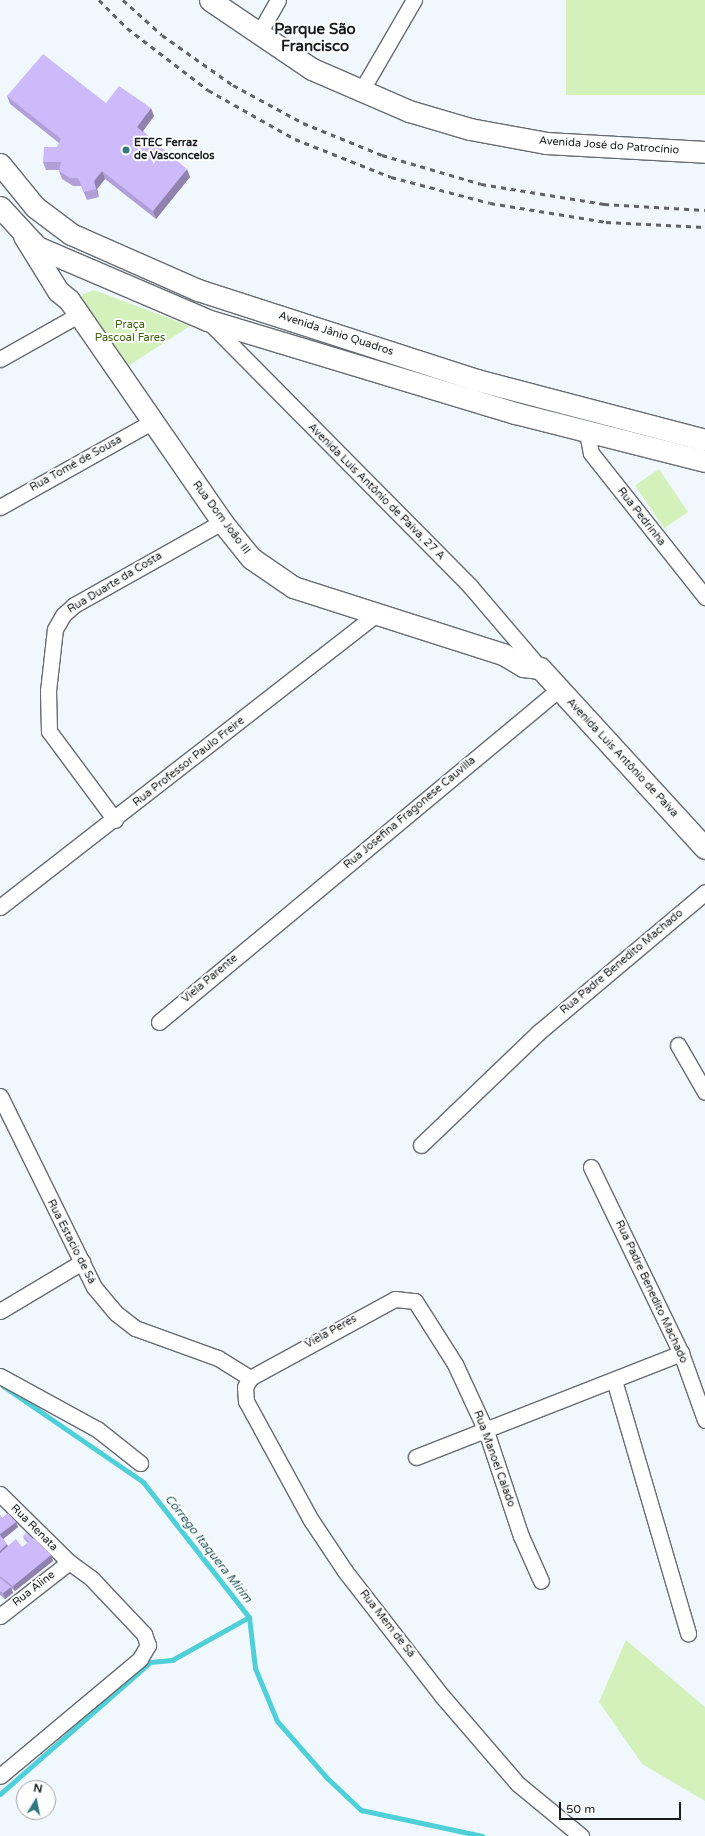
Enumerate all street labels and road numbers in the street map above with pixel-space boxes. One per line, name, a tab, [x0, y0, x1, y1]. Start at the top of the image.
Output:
street label: Avenida José do Patrocínio	[538, 135, 680, 157]
street label: Avenida Jânio Quadros	[277, 309, 395, 359]
street label: Avenida Luis Antônio de Paiva, 27 A	[305, 421, 447, 563]
street label: Rua Tomé de Sousa	[28, 433, 124, 495]
street label: Rua Dom João III	[189, 479, 253, 557]
street label: Rua Pedrinha	[614, 485, 668, 549]
street label: Rua Duarte da Costa	[65, 550, 165, 616]
street label: Avenida Luis Antônio de Paiva	[563, 696, 681, 820]
street label: Rua Professor Paulo Freire	[131, 714, 247, 810]
street label: Rua Josefina Fragonese Cauvilla	[341, 754, 479, 872]
street label: Rua Padre Benedito Machado	[558, 907, 686, 1017]
street label: Viela Parente	[179, 952, 241, 1006]
street label: Rua Estacio de Sá	[44, 1197, 98, 1287]
street label: Rua Padre Benedito Machado	[612, 1218, 690, 1366]
street label: Viela Peres	[303, 1312, 359, 1352]
street label: Rua Manoel Calado	[470, 1409, 518, 1509]
street label: Rua Renata	[8, 1502, 60, 1554]
street label: Rua Aline	[10, 1568, 58, 1610]
street label: Rua Mem de Sá	[356, 1588, 418, 1660]

